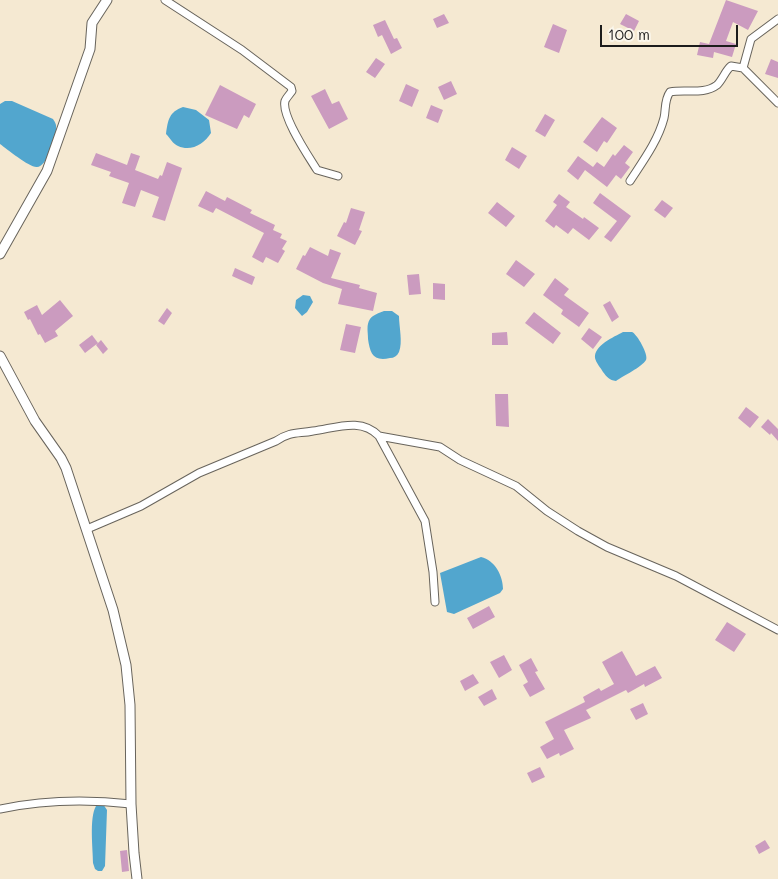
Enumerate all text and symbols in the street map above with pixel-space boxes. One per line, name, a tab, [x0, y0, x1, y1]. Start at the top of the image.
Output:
scale bar	[603, 15, 740, 47]
text: 100 m	[608, 24, 650, 44]

